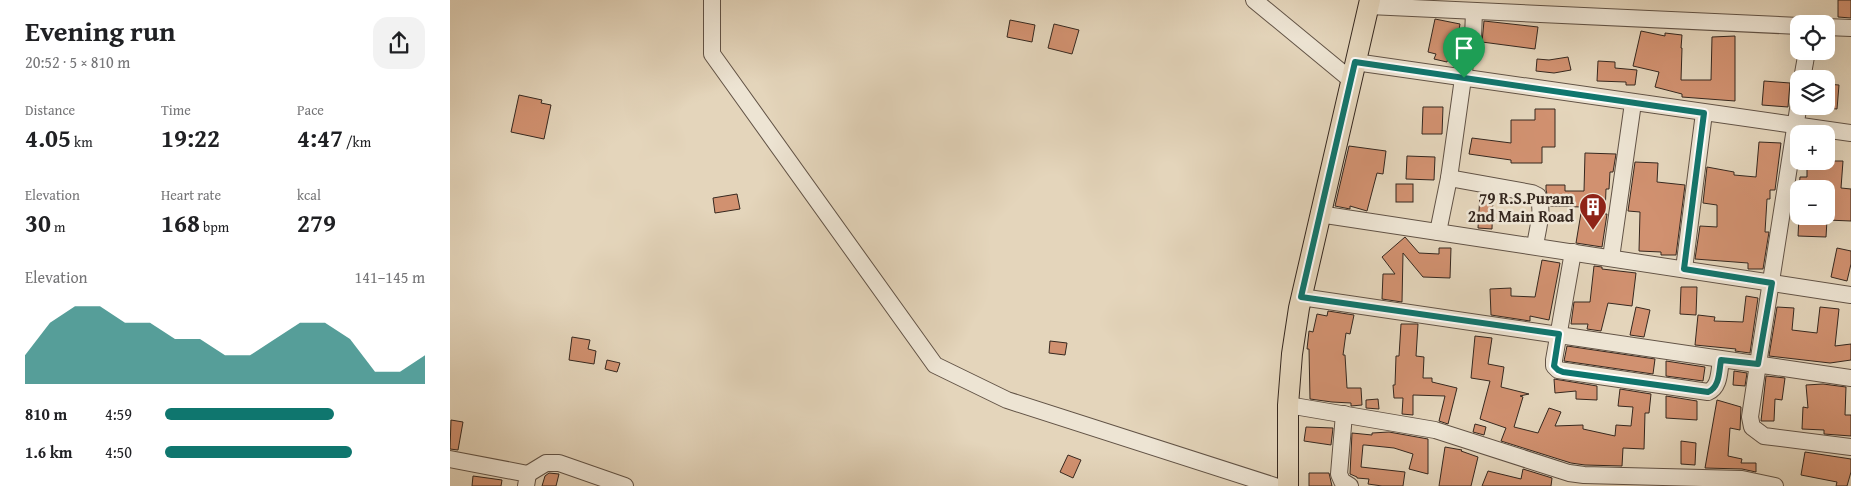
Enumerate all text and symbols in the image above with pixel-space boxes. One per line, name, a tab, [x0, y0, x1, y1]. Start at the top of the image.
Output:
text: Evening run	[25, 10, 176, 51]
map controls	[1790, 15, 1835, 225]
button: locate	[1790, 15, 1835, 60]
button: share	[373, 17, 425, 69]
pin	[1443, 27, 1485, 78]
icon: arrive	[1450, 34, 1478, 62]
text: 20:52 · 5 × 810 m	[25, 50, 130, 74]
button: layers	[1790, 70, 1835, 115]
text: Distance	[25, 100, 75, 120]
text: Time	[161, 100, 191, 120]
text: Pace	[297, 100, 324, 120]
text: 4.05	[25, 120, 71, 156]
text: 19:22	[161, 120, 220, 156]
text: 4:47	[297, 120, 343, 156]
button: +	[1790, 125, 1835, 170]
text: km	[71, 132, 93, 152]
text: /km	[343, 132, 371, 152]
button: −	[1790, 180, 1835, 225]
text: Elevation	[25, 185, 80, 205]
text: Heart rate	[161, 185, 221, 205]
text: kcal	[297, 185, 321, 205]
place label: 79 R.S.Puram 2nd Main Road	[1468, 186, 1575, 228]
building icon: 79 R.S.Puram 2nd Main Road	[1578, 192, 1608, 231]
text: 30	[25, 205, 51, 241]
text: 168	[161, 205, 200, 241]
text: 279	[297, 205, 336, 241]
text: m	[51, 217, 65, 237]
text: bpm	[200, 217, 229, 237]
text: Elevation	[25, 265, 88, 289]
text: 141–145 m	[355, 265, 425, 289]
text: 810 m	[25, 402, 67, 426]
text: 4:59	[105, 402, 132, 426]
text: 1.6 km	[25, 440, 72, 464]
text: 4:50	[105, 440, 132, 464]

